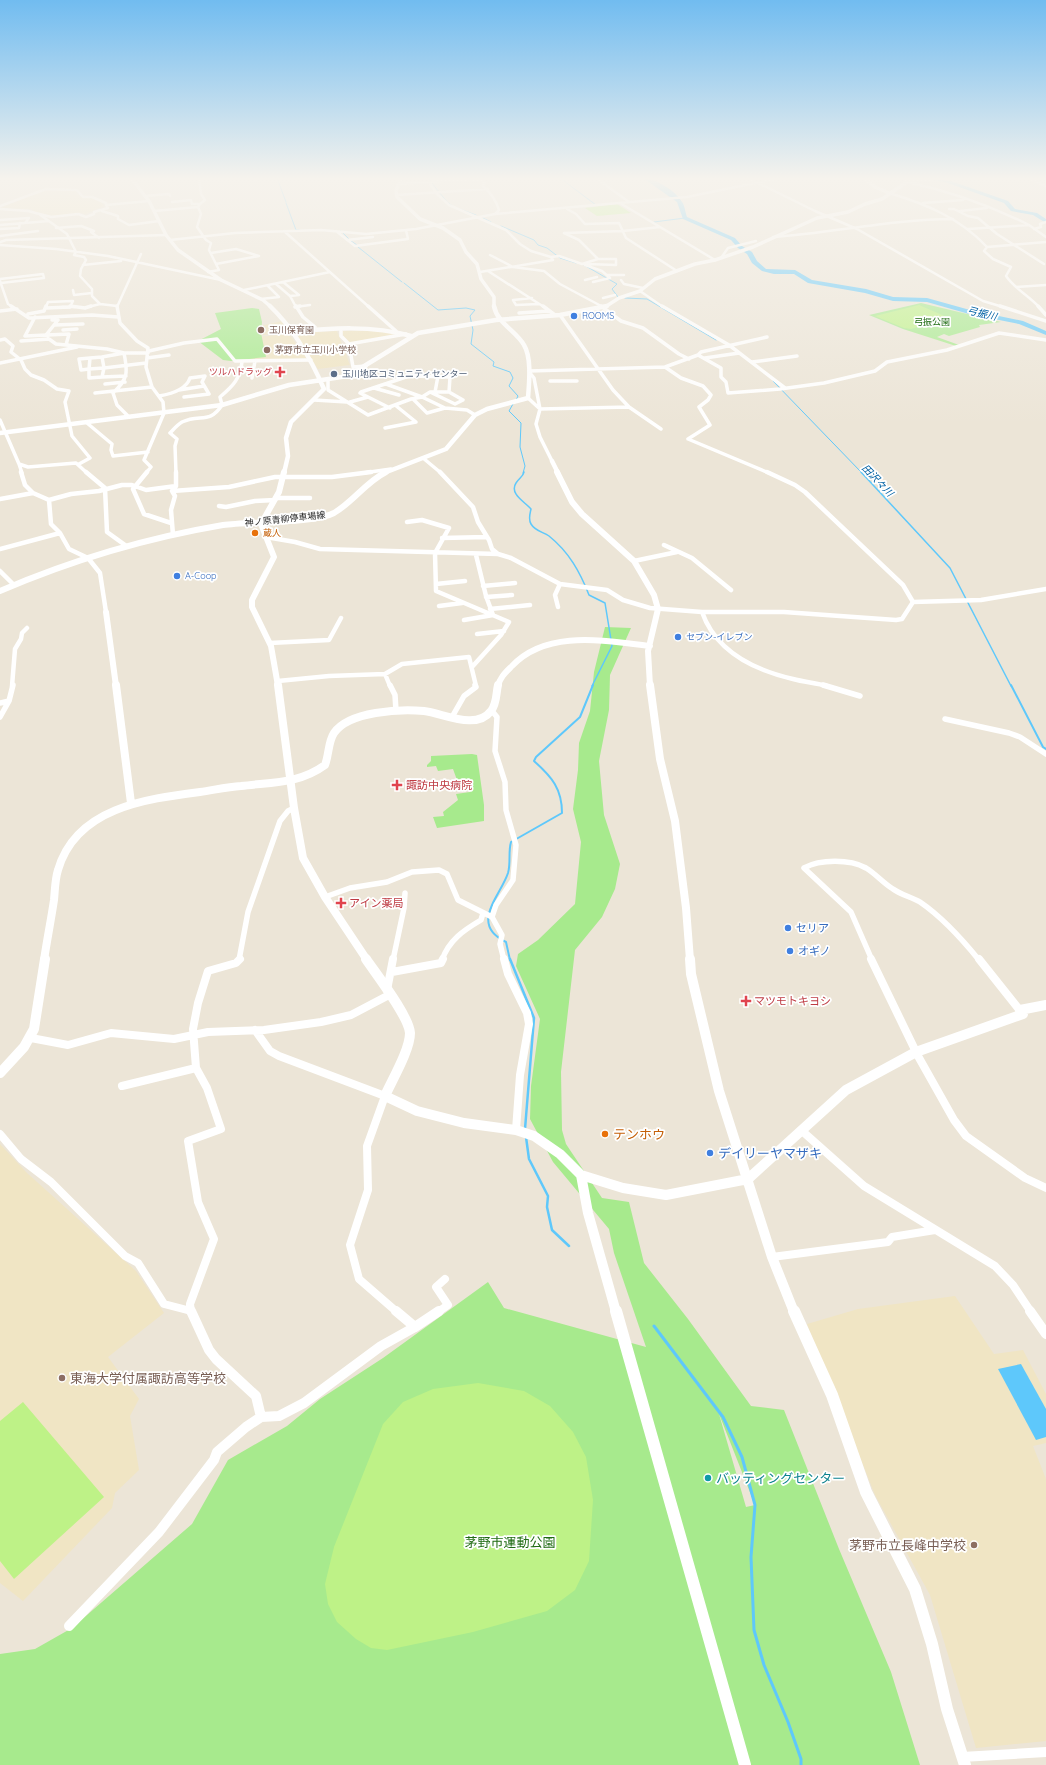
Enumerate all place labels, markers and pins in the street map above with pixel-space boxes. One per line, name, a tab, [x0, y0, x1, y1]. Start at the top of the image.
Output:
place label: ROOMS	[582, 310, 614, 321]
marker: ROOMS	[569, 311, 579, 321]
place label: 玉川保育園	[269, 324, 314, 335]
marker: 玉川保育園	[256, 325, 266, 335]
place label: 茅野市立玉川小学校	[275, 344, 356, 355]
marker: 茅野市立玉川小学校	[262, 345, 272, 355]
place label: ツルハドラッグ	[209, 366, 272, 377]
marker: ツルハドラッグ	[275, 367, 285, 377]
place label: 玉川地区コミュニティセンター	[342, 368, 467, 379]
marker: 玉川地区コミュニティセンター	[329, 369, 339, 379]
place label: 蔵人	[263, 527, 281, 538]
marker: 蔵人	[250, 528, 260, 538]
place label: A-Coop	[185, 570, 217, 581]
marker: A-Coop	[172, 571, 182, 581]
place label: セブン-イレブン	[686, 631, 753, 642]
marker: セブン-イレブン	[673, 632, 683, 642]
place label: 諏訪中央病院	[406, 778, 472, 792]
marker: 諏訪中央病院	[391, 779, 403, 791]
place label: アイン薬局	[349, 896, 403, 910]
marker: アイン薬局	[336, 898, 346, 908]
place label: セリア	[796, 921, 829, 935]
marker: セリア	[783, 923, 793, 933]
place label: オギノ	[798, 944, 831, 958]
marker: オギノ	[785, 946, 795, 956]
place label: マツモトキヨシ	[754, 994, 831, 1008]
marker: マツモトキヨシ	[741, 996, 751, 1006]
place label: テンホウ	[613, 1126, 665, 1142]
marker: テンホウ	[600, 1129, 610, 1139]
place label: デイリーヤマザキ	[718, 1145, 822, 1161]
marker: デイリーヤマザキ	[705, 1148, 715, 1158]
place label: 東海大学付属諏訪高等学校	[70, 1370, 226, 1386]
marker: 東海大学付属諏訪高等学校	[57, 1373, 67, 1383]
place label: バッティングセンター	[716, 1470, 845, 1486]
marker: バッティングセンター	[703, 1473, 713, 1483]
place label: 茅野市立長峰中学校	[849, 1537, 966, 1553]
marker: 茅野市立長峰中学校	[969, 1540, 979, 1550]

